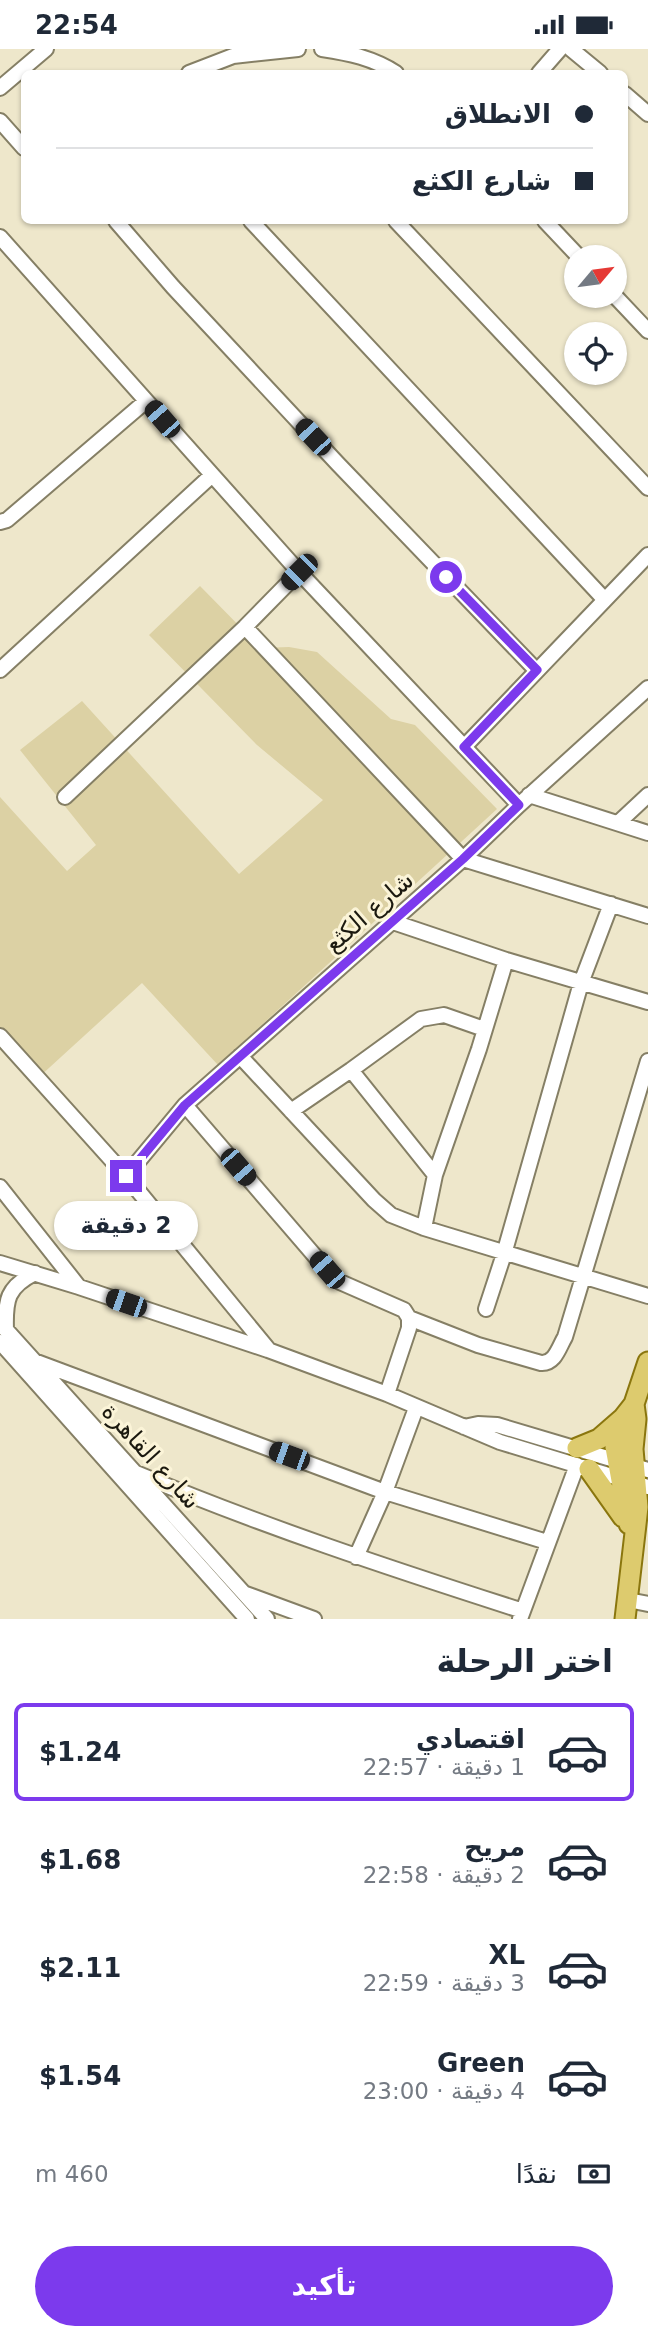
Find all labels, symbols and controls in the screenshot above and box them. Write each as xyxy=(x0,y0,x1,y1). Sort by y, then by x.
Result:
text: 22:54 xyxy=(35,10,118,40)
text: الانطلاق xyxy=(445,99,551,129)
text: شارع الكثع xyxy=(412,166,551,196)
north arrow xyxy=(564,245,626,308)
map controls xyxy=(564,245,627,385)
button: locate xyxy=(564,322,627,385)
car xyxy=(141,396,184,442)
car xyxy=(291,414,336,460)
car xyxy=(277,550,322,594)
route start xyxy=(430,561,462,593)
street label: شارع الكثع xyxy=(319,866,419,958)
car xyxy=(217,1144,260,1190)
route end xyxy=(110,1160,142,1192)
callout: 2 دقيقة xyxy=(54,1201,198,1249)
text: 2 دقيقة xyxy=(81,1212,171,1238)
car xyxy=(306,1247,349,1293)
car xyxy=(103,1286,150,1320)
street label: شارع القاهرة xyxy=(96,1397,206,1515)
car xyxy=(266,1439,313,1473)
text: اختر الرحلة xyxy=(436,1642,613,1680)
icon: car xyxy=(546,1721,609,1784)
text: اقتصادي xyxy=(416,1724,525,1754)
text: $1.24 xyxy=(39,1737,121,1767)
text: 1 دقيقة · 22:57 xyxy=(363,1754,525,1780)
icon: car xyxy=(546,1829,609,1892)
text: مريح xyxy=(464,1832,525,1862)
text: $1.68 xyxy=(39,1845,121,1875)
text: 2 دقيقة · 22:58 xyxy=(363,1862,525,1888)
icon: car xyxy=(546,1937,609,2000)
text: XL xyxy=(488,1940,525,1970)
text: $2.11 xyxy=(39,1953,121,1983)
text: 3 دقيقة · 22:59 xyxy=(363,1970,525,1996)
icon: car xyxy=(546,2045,609,2108)
text: Green xyxy=(437,2048,525,2078)
text: $1.54 xyxy=(39,2061,121,2091)
text: 4 دقيقة · 23:00 xyxy=(363,2078,525,2104)
icon: cash xyxy=(575,2155,613,2193)
text: نقدًا xyxy=(516,2159,557,2189)
text: 460 m xyxy=(35,2161,109,2187)
button: تأكيد xyxy=(35,2246,613,2326)

